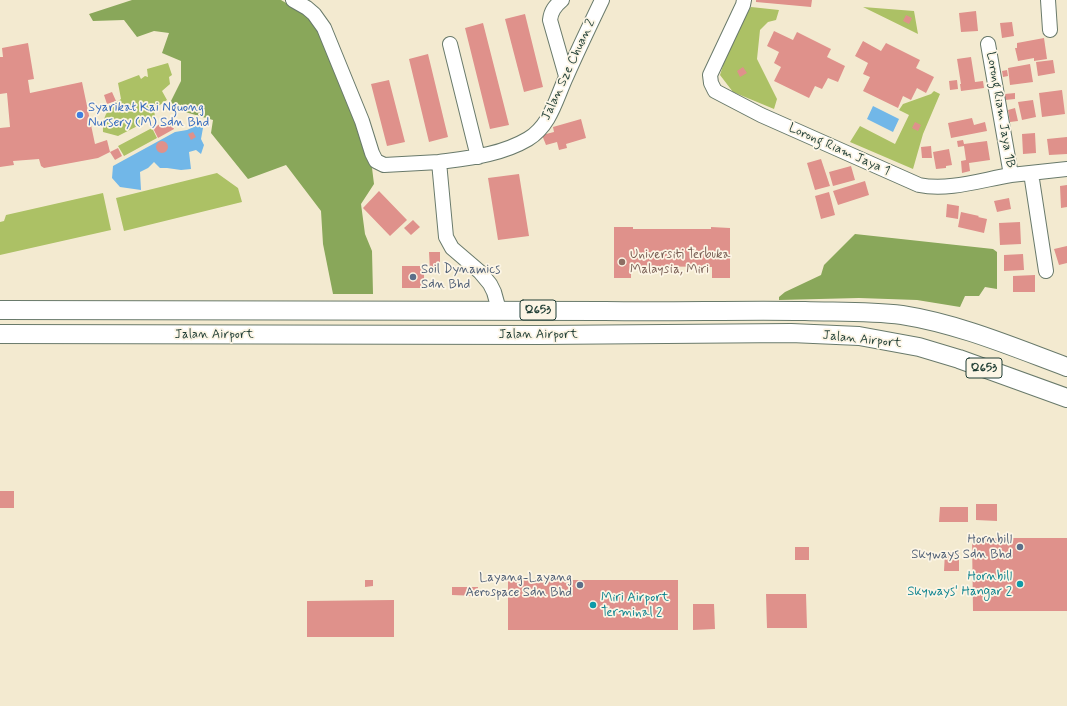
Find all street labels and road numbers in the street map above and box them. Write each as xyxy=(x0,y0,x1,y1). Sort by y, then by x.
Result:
street label: Jalan Sze Chuan 2 xyxy=(539,17,599,123)
street label: Lorong Riam Jaya 1B xyxy=(982,51,1018,169)
street label: Lorong Riam Jaya 1 xyxy=(786,121,892,179)
road number: Q653 xyxy=(520,300,556,320)
street label: Jalan Airport xyxy=(174,327,254,343)
street label: Jalan Airport xyxy=(498,327,578,343)
street label: Jalan Airport xyxy=(822,328,902,352)
road number: Q653 xyxy=(966,358,1002,378)

